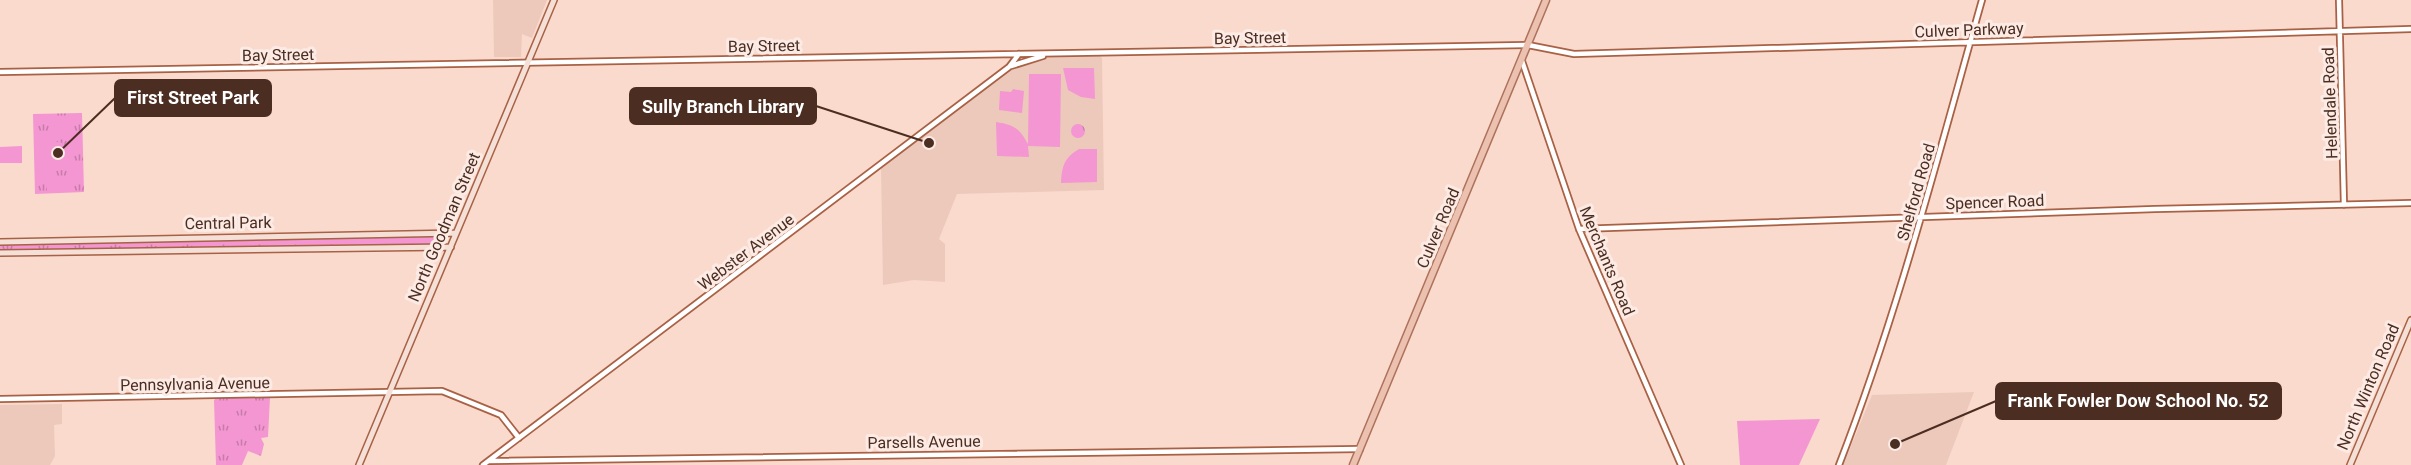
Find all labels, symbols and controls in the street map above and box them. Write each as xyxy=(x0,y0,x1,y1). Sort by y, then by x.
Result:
street label: Culver Parkway xyxy=(1914,19,2024,41)
street label: Bay Street xyxy=(1214,28,1286,48)
street label: Bay Street xyxy=(728,36,800,56)
street label: Bay Street xyxy=(242,45,314,65)
street label: Helendale Road xyxy=(2319,47,2341,159)
callout: First Street Park xyxy=(115,80,271,116)
text: First Street Park xyxy=(127,87,259,108)
callout: Sully Branch Library xyxy=(630,88,816,124)
text: Sully Branch Library xyxy=(642,96,805,117)
street label: Shelford Road xyxy=(1893,141,1939,243)
street label: North Goodman Street xyxy=(404,150,484,304)
street label: Culver Road xyxy=(1413,185,1463,271)
street label: Spencer Road xyxy=(1945,191,2045,213)
street label: Merchants Road xyxy=(1575,204,1639,318)
street label: Webster Avenue xyxy=(694,210,798,294)
street label: Central Park xyxy=(184,213,272,233)
street label: North Winton Road xyxy=(2333,321,2403,453)
street label: Pennsylvania Avenue xyxy=(120,373,270,395)
callout: Frank Fowler Dow School No. 52 xyxy=(1996,383,2281,419)
text: Frank Fowler Dow School No. 52 xyxy=(2007,390,2269,411)
street label: Parsells Avenue xyxy=(867,432,981,452)

